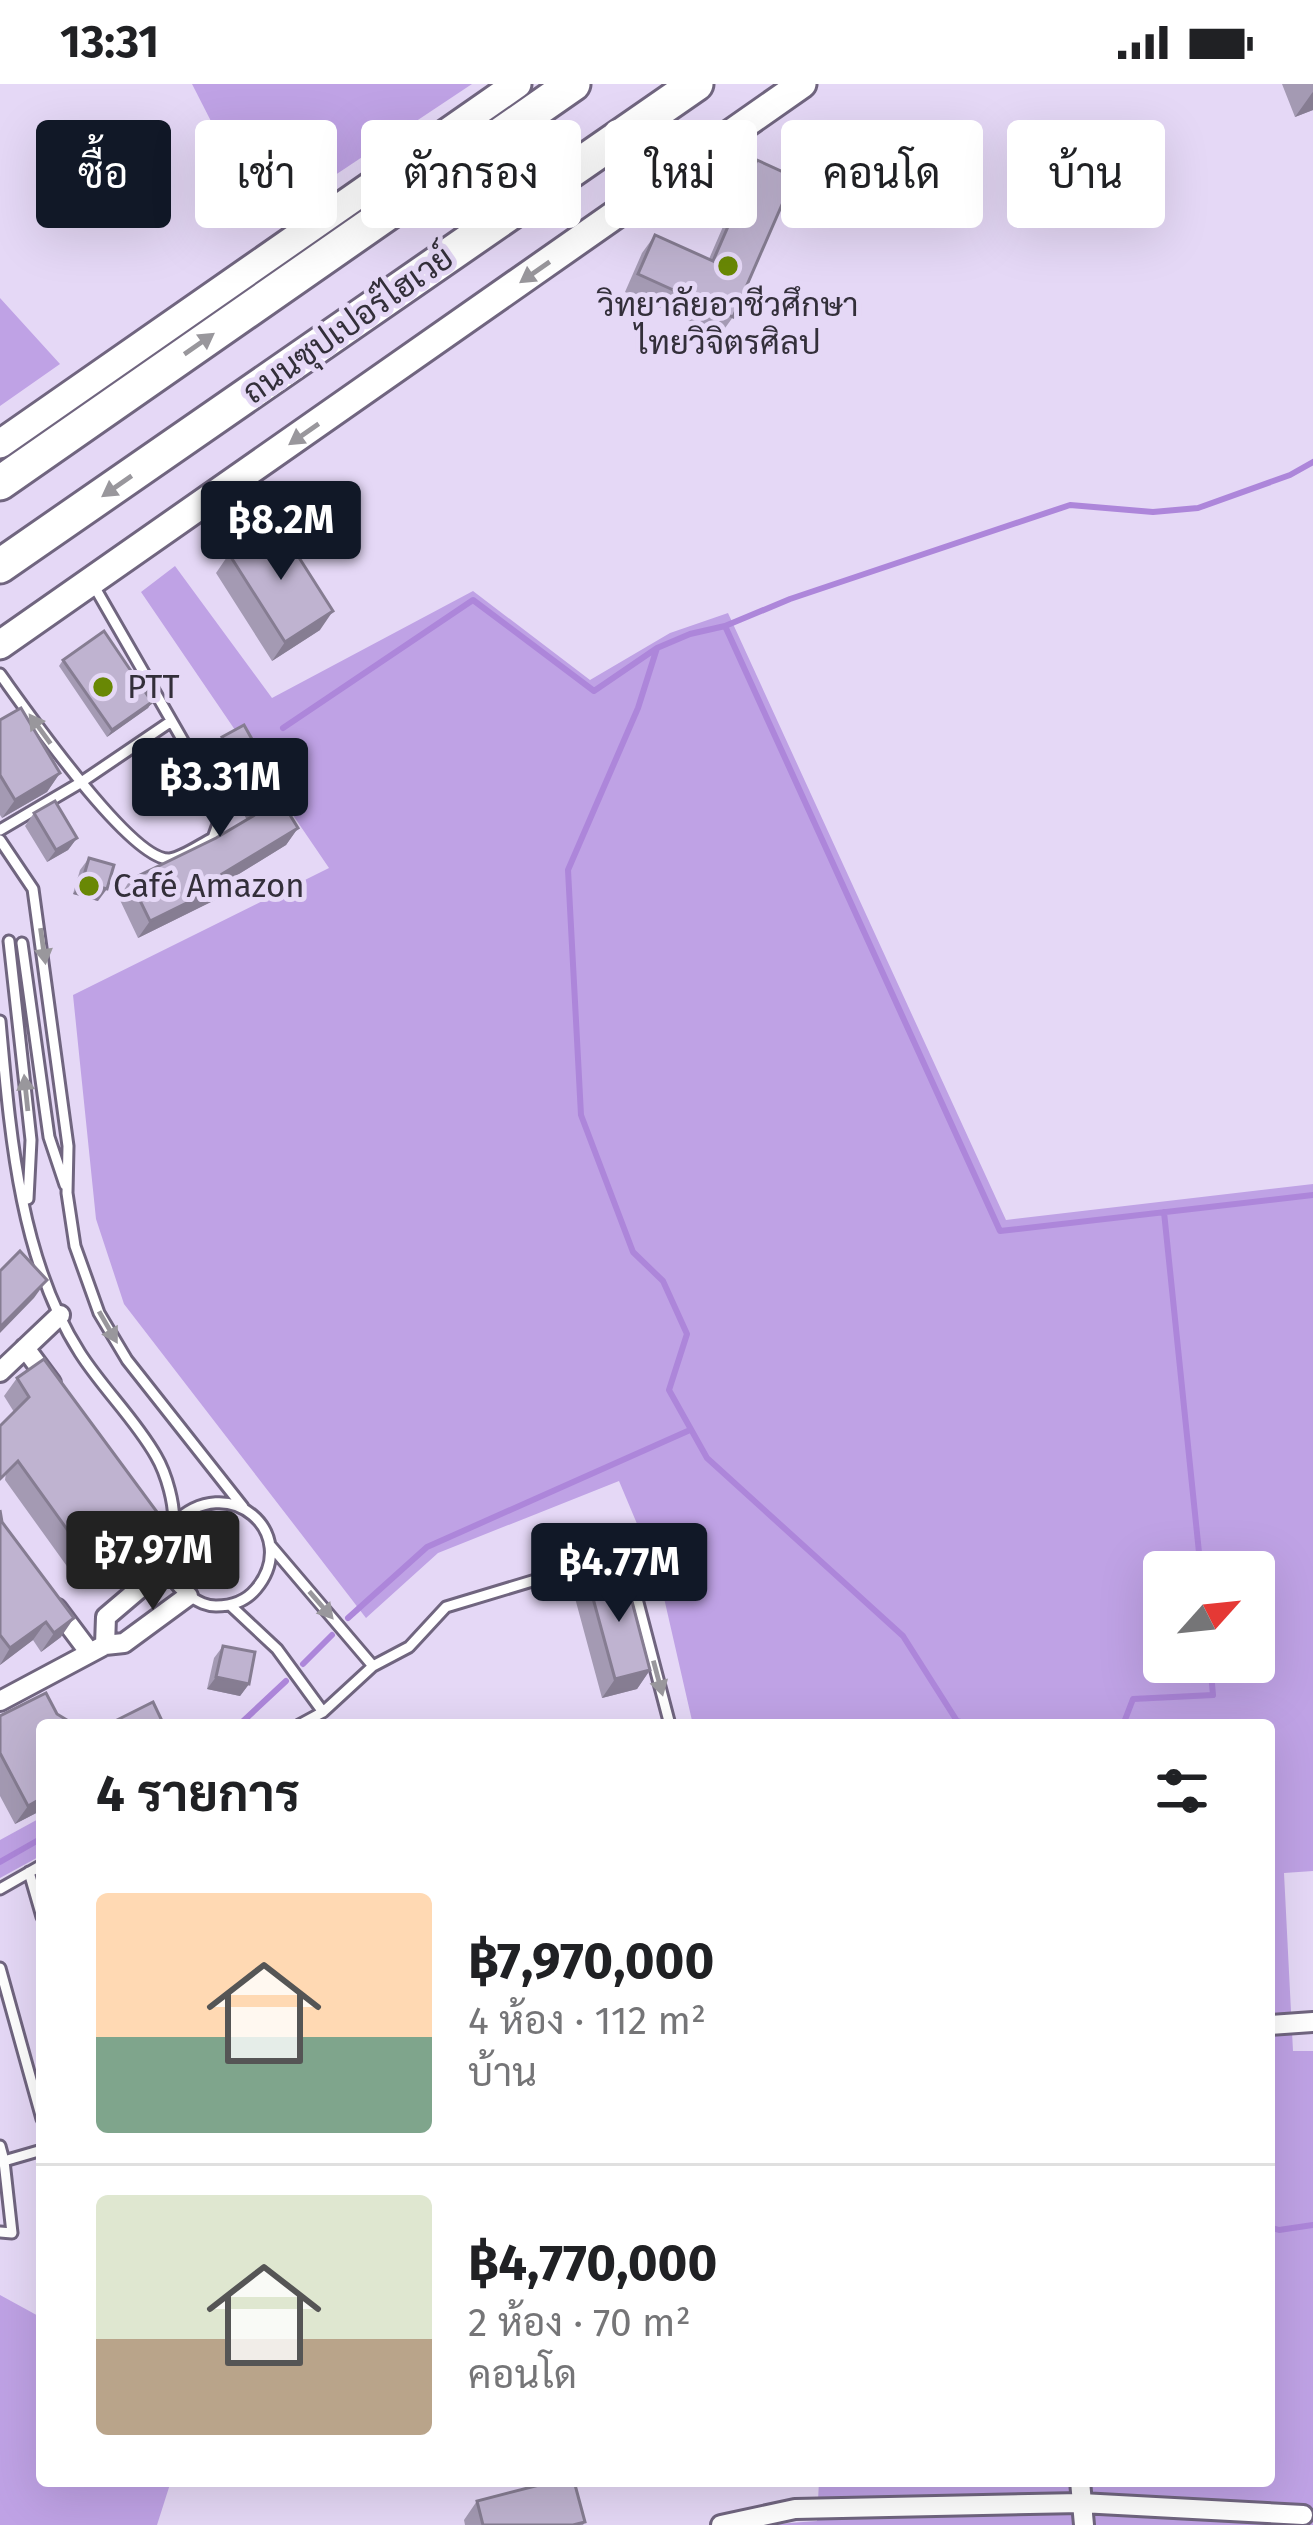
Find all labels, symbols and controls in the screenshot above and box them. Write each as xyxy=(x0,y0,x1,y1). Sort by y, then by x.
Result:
text: 13:31 xyxy=(60,15,159,69)
chip: ซื้อ xyxy=(36,120,171,228)
chip: เช่า xyxy=(195,120,337,228)
chip: ตัวกรอง xyxy=(361,120,581,228)
chip: ใหม่ xyxy=(605,120,757,228)
chip: คอนโด xyxy=(781,120,983,228)
chip: บ้าน xyxy=(1007,120,1165,228)
street label: ถนนซุปเปอร์ไฮเวย์ xyxy=(234,237,462,414)
marker: วิทยาลัยอาชีวศึกษา ไทยวิจิตรศิลป xyxy=(715,253,741,279)
one-way arrow xyxy=(519,260,551,283)
place label: วิทยาลัยอาชีวศึกษา ไทยวิจิตรศิลป xyxy=(596,285,858,363)
one-way arrow xyxy=(183,333,216,356)
one-way arrow xyxy=(288,422,320,445)
one-way arrow xyxy=(100,474,133,497)
pin: ฿8.2M xyxy=(197,481,365,583)
text: ฿8.2M xyxy=(228,497,334,543)
place label: PTT xyxy=(127,667,179,707)
marker: PTT xyxy=(90,674,116,700)
one-way arrow xyxy=(29,713,53,744)
pin: ฿3.31M xyxy=(122,738,318,840)
text: ฿3.31M xyxy=(159,754,281,800)
place label: Café Amazon xyxy=(113,866,305,906)
marker: Café Amazon xyxy=(76,873,102,899)
one-way arrow xyxy=(34,928,53,965)
one-way arrow xyxy=(16,1074,35,1112)
one-way arrow xyxy=(96,1310,117,1344)
pin: ฿7.97M xyxy=(55,1511,251,1613)
pin: ฿4.77M xyxy=(521,1523,717,1625)
text: ฿7.97M xyxy=(93,1527,213,1573)
text: ฿4.77M xyxy=(558,1539,680,1585)
north arrow xyxy=(1143,1551,1275,1683)
map controls xyxy=(1143,1551,1275,1683)
one-way arrow xyxy=(308,1590,334,1620)
one-way arrow xyxy=(649,1660,668,1697)
icon: filters xyxy=(1149,1758,1215,1824)
text: 4 รายการ xyxy=(96,1763,300,1825)
text: ฿7,970,000 xyxy=(468,1930,714,1992)
icon: home xyxy=(192,1941,336,2085)
text: 4 ห้อง · 112 m² xyxy=(468,1998,706,2044)
text: บ้าน xyxy=(468,2050,537,2096)
text: ฿4,770,000 xyxy=(468,2232,717,2294)
icon: home xyxy=(192,2243,336,2387)
text: 2 ห้อง · 70 m² xyxy=(468,2300,691,2346)
text: คอนโด xyxy=(468,2352,577,2398)

